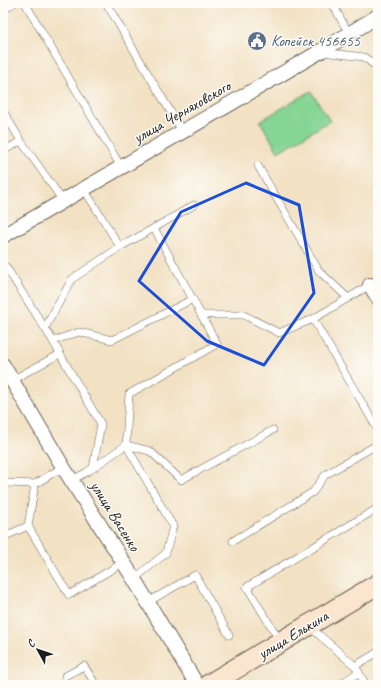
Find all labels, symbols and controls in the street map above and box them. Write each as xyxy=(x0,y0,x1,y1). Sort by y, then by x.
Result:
public building icon: Копейск 456655 xyxy=(246,30,268,52)
place label: Копейск 456655 xyxy=(271,31,361,51)
street label: улица Черняховского xyxy=(129,75,236,148)
street label: улица Васенко xyxy=(85,476,145,556)
street label: улица Елькина xyxy=(253,605,333,664)
north arrow xyxy=(18,630,58,670)
text: С xyxy=(23,636,38,650)

